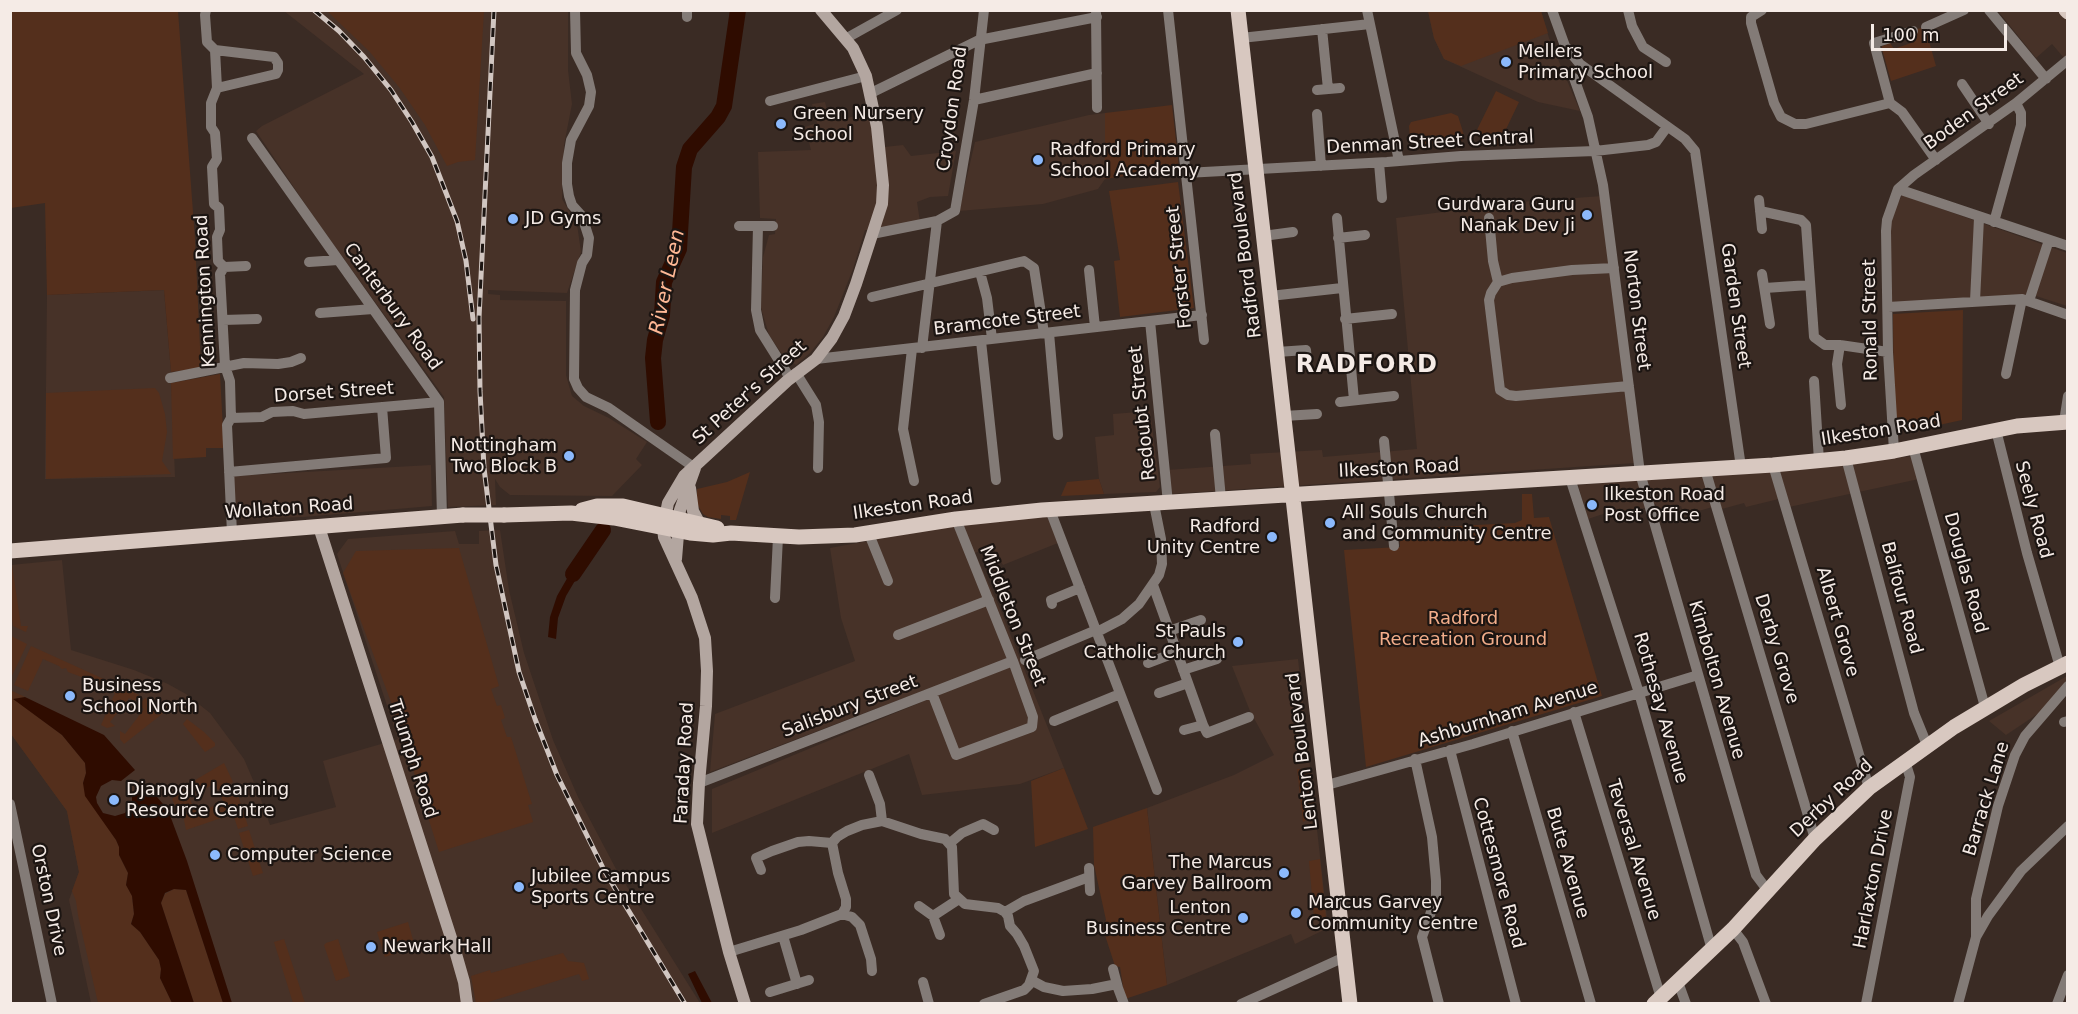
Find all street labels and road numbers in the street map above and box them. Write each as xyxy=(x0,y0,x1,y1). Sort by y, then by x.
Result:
street label: Croydon Road xyxy=(934,45,972,173)
street label: Boden Street xyxy=(1920,69,2028,155)
street label: Denman Street Central xyxy=(1326,127,1534,159)
street label: Radford Boulevard xyxy=(1225,171,1267,339)
street label: Forster Street xyxy=(1163,204,1197,330)
street label: Kennington Road xyxy=(191,214,221,368)
street label: Canterbury Road xyxy=(338,239,446,375)
street label: Garden Street xyxy=(1716,242,1754,370)
street label: Norton Street xyxy=(1618,248,1654,372)
street label: Ronald Street xyxy=(1859,259,1883,381)
street label: Bramcote Street xyxy=(932,301,1082,341)
street label: St Peter's Street xyxy=(689,336,811,450)
street label: Redoubt Street xyxy=(1125,344,1161,482)
street label: Dorset Street xyxy=(273,378,395,408)
street label: Ilkeston Road xyxy=(1820,411,1942,451)
street label: Ilkeston Road xyxy=(1338,455,1460,483)
street label: Seely Road xyxy=(2010,459,2056,561)
street label: Ilkeston Road xyxy=(852,487,974,525)
street label: Wollaton Road xyxy=(224,494,354,524)
street label: Douglas Road xyxy=(1939,510,1991,636)
street label: Balfour Road xyxy=(1876,539,1926,657)
street label: Middleton Street xyxy=(974,543,1050,689)
street label: Albert Grove xyxy=(1811,564,1863,680)
street label: Derby Grove xyxy=(1749,591,1803,707)
street label: Kimbolton Avenue xyxy=(1683,598,1749,762)
street label: Rothesay Avenue xyxy=(1628,630,1692,786)
street label: Salisbury Street xyxy=(779,671,921,743)
street label: Lenton Boulevard xyxy=(1283,671,1323,831)
street label: Ashburnham Avenue xyxy=(1415,677,1601,753)
street label: Triumph Road xyxy=(383,697,441,821)
street label: Faraday Road xyxy=(671,701,699,825)
street label: Barrack Lane xyxy=(1959,739,2015,859)
street label: Derby Road xyxy=(1786,755,1878,843)
street label: Teversal Avenue xyxy=(1601,777,1665,923)
street label: Cottesmore Road xyxy=(1467,795,1529,951)
street label: Bute Avenue xyxy=(1541,805,1593,921)
street label: Harlaxton Drive xyxy=(1850,807,1898,951)
street label: Orston Drive xyxy=(26,842,70,958)

